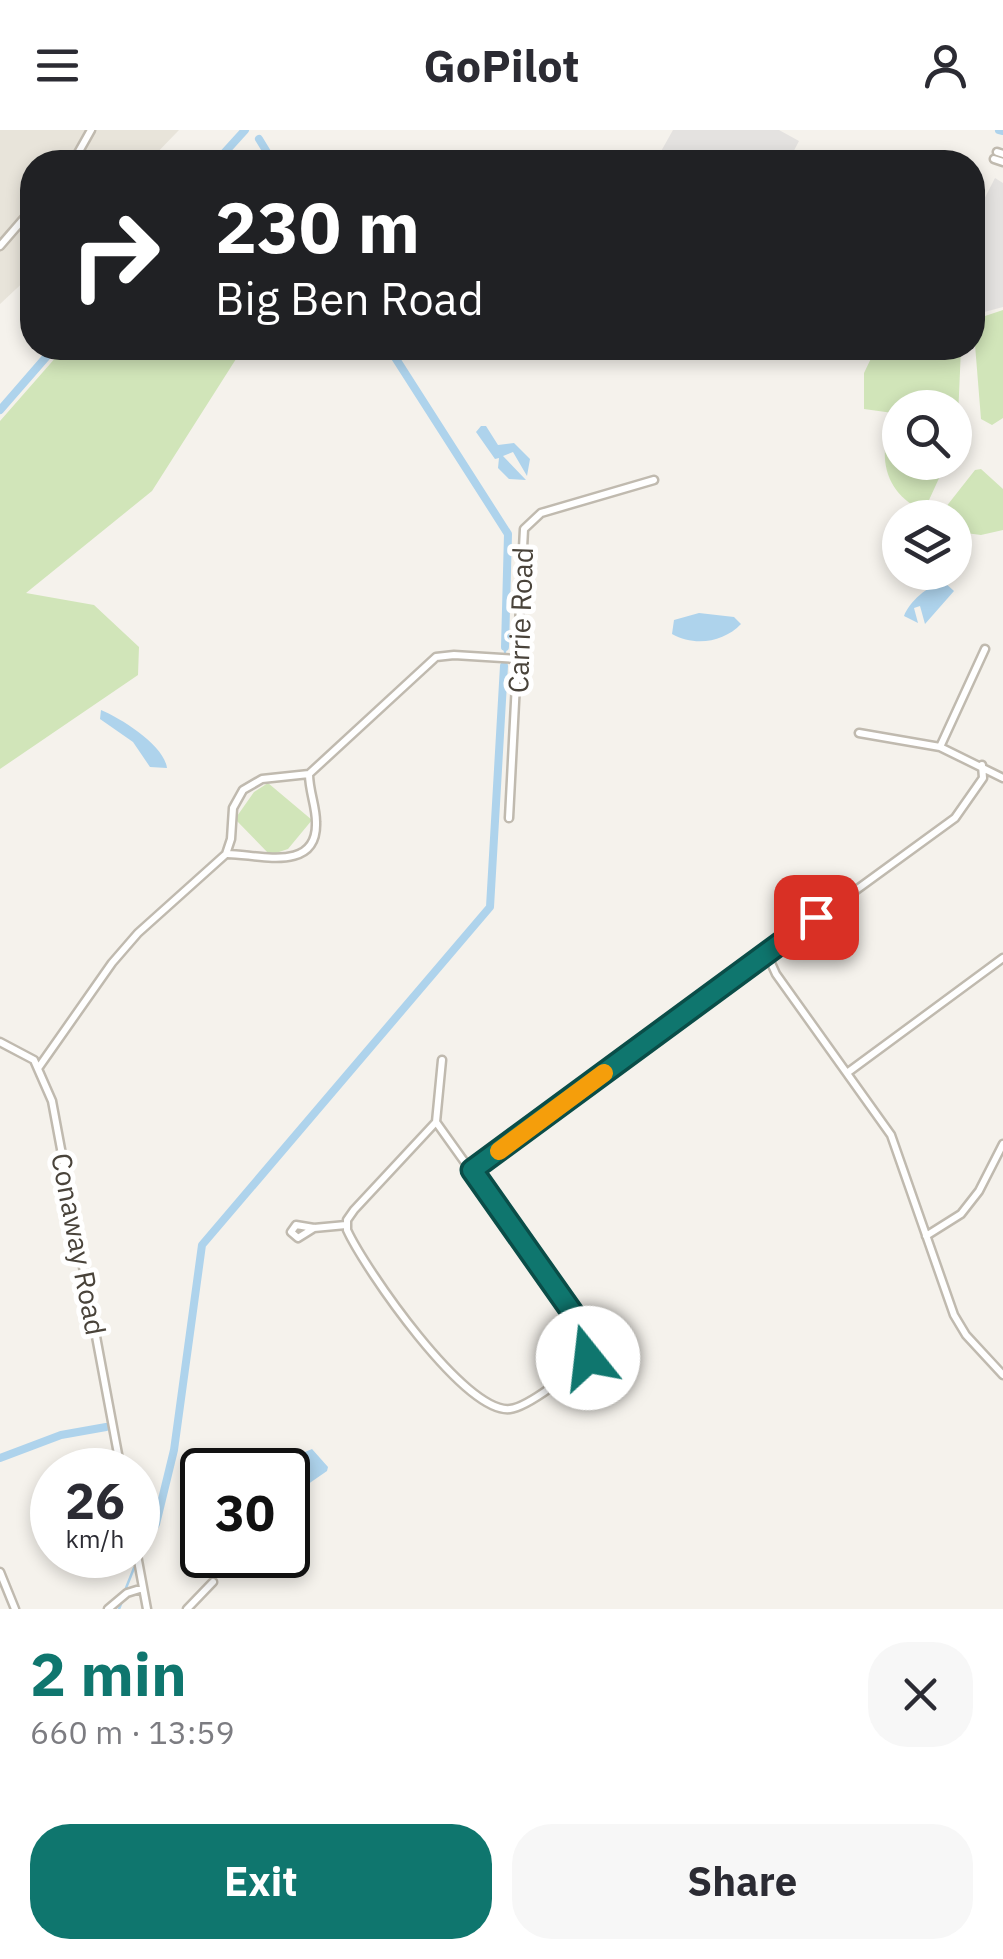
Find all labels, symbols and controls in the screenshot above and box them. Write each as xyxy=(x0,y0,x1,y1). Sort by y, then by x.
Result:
text: GoPilot xyxy=(423,36,580,94)
icon: menu xyxy=(30,38,85,93)
icon: person xyxy=(918,38,973,93)
text: 230 m xyxy=(215,181,420,272)
icon: right xyxy=(50,190,180,320)
text: Big Ben Road xyxy=(215,269,484,327)
map controls xyxy=(882,390,972,590)
button: search xyxy=(882,390,972,480)
button: layers xyxy=(882,500,972,590)
street label: Carrie Road xyxy=(499,546,541,694)
pin xyxy=(774,875,859,960)
icon: arrive xyxy=(789,890,844,945)
street label: Conaway Road xyxy=(43,1150,115,1338)
position arrow xyxy=(536,1306,640,1410)
speed limit sign: 30 xyxy=(180,1448,310,1578)
text: 26 xyxy=(65,1468,125,1533)
text: km/h xyxy=(66,1522,124,1555)
text: 2 min xyxy=(30,1634,187,1713)
button: close xyxy=(868,1642,973,1747)
text: 660 m · 13:59 xyxy=(30,1711,235,1753)
button: Exit xyxy=(30,1824,492,1939)
button: Share xyxy=(512,1824,973,1939)

